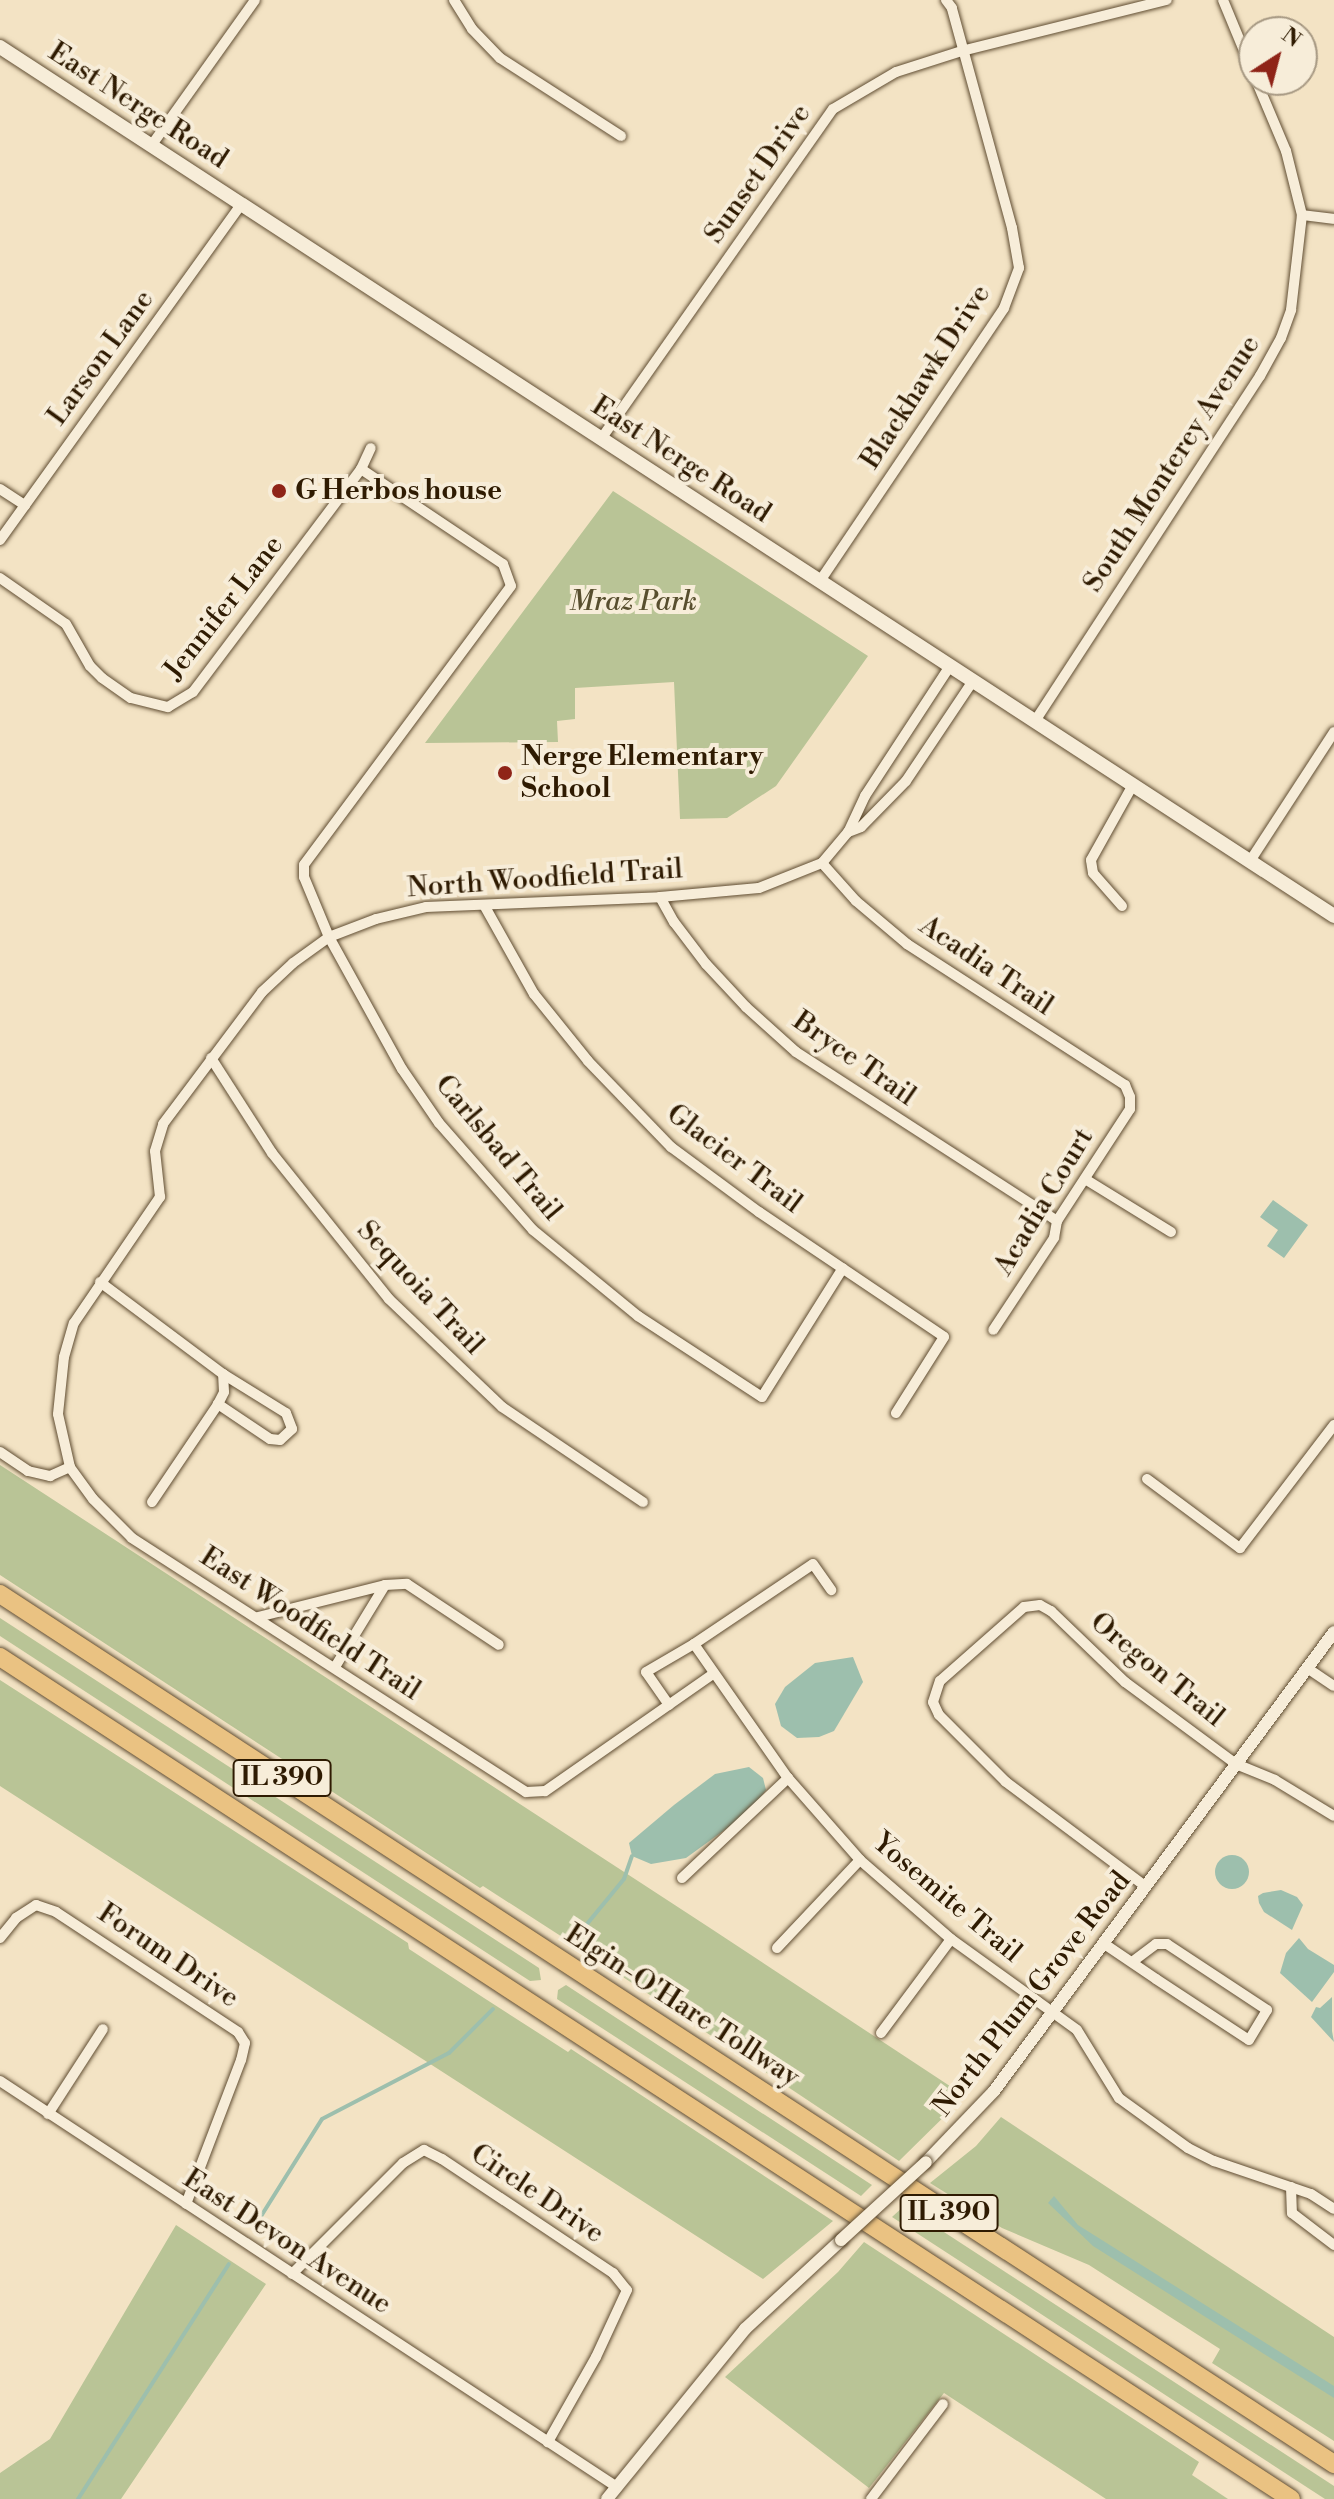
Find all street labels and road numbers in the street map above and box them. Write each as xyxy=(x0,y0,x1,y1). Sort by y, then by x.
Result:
street label: East Nerge Road xyxy=(42,35,234,177)
street label: Sunset Drive xyxy=(698,98,818,250)
street label: Blackhawk Drive xyxy=(854,279,998,475)
street label: Larson Lane xyxy=(41,284,161,432)
street label: South Monterey Avenue xyxy=(1076,329,1268,599)
street label: East Nerge Road xyxy=(585,389,777,531)
street label: Jennifer Lane xyxy=(157,529,291,687)
street label: North Woodfield Trail xyxy=(406,853,684,905)
street label: Acadia Trail xyxy=(913,909,1059,1023)
street label: Bryce Trail xyxy=(786,1005,922,1113)
street label: Carlsbad Trail xyxy=(427,1068,569,1228)
street label: Glacier Trail xyxy=(660,1097,808,1221)
street label: Acadia Court xyxy=(987,1122,1101,1282)
street label: Sequoia Trail xyxy=(350,1214,490,1362)
street label: East Woodfield Trail xyxy=(193,1540,427,1708)
street label: Oregon Trail xyxy=(1083,1606,1231,1734)
road number: IL 390 xyxy=(232,1756,332,1800)
street label: Yosemite Trail xyxy=(866,1826,1028,1970)
street label: North Plum Grove Road xyxy=(926,1865,1138,2123)
street label: Forum Drive xyxy=(91,1897,245,2015)
street label: Elgin-O'Hare Tollway xyxy=(558,1918,806,2094)
street label: Circle Drive xyxy=(464,2137,610,2251)
street label: East Devon Avenue xyxy=(177,2162,397,2322)
road number: IL 390 xyxy=(899,2191,999,2235)

